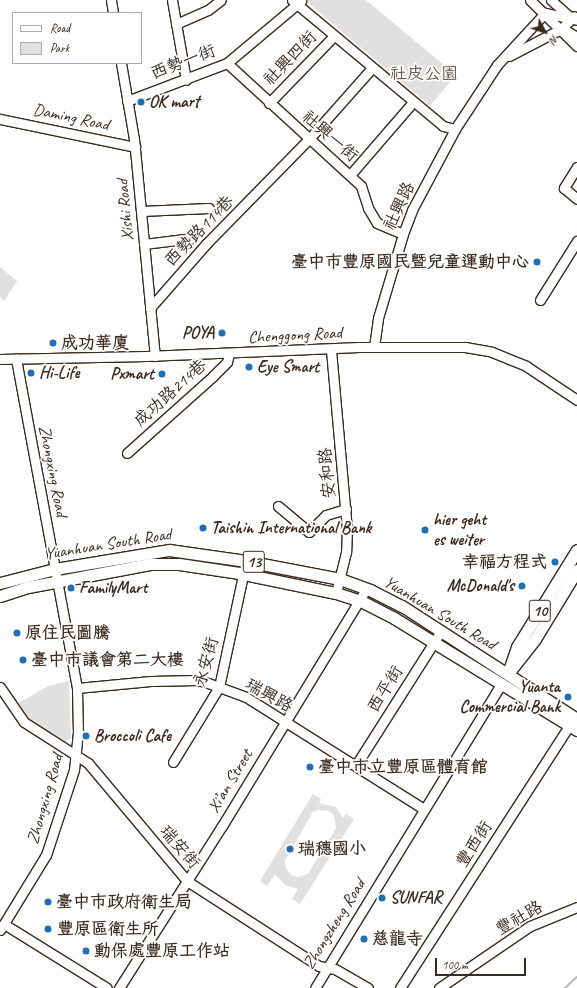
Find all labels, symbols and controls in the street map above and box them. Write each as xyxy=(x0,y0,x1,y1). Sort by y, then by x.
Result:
legend xyxy=(12,12,142,64)
north arrow xyxy=(525,12,565,52)
text: Road xyxy=(50,20,70,36)
street label: 社興四街 xyxy=(259,26,321,90)
text: N xyxy=(547,33,562,47)
text: Park xyxy=(50,40,69,56)
street label: 西勢一街 xyxy=(148,40,218,84)
park label: 社皮公園 xyxy=(390,64,458,84)
place label: OK mart xyxy=(149,92,199,112)
marker: OK mart xyxy=(136,97,146,107)
street label: Daming Road xyxy=(32,99,110,135)
street label: 社興一街 xyxy=(298,106,362,166)
street label: Xishi Road xyxy=(112,178,138,242)
street label: 社興路 xyxy=(379,179,419,233)
street label: 西勢路114巷 xyxy=(160,191,238,271)
place label: 臺中市豐原國民暨兒童運動中心 xyxy=(291,252,529,272)
marker: 臺中市豐原國民暨兒童運動中心 xyxy=(532,257,542,267)
street label: Chenggong Road xyxy=(248,322,342,348)
place label: POYA xyxy=(182,323,214,343)
marker: POYA xyxy=(217,328,227,338)
place label: 成功華廈 xyxy=(61,333,129,353)
marker: 成功華廈 xyxy=(48,338,58,348)
street label: 成功路214巷 xyxy=(129,355,211,431)
place label: Eye Smart xyxy=(257,357,319,377)
marker: Eye Smart xyxy=(244,362,254,372)
place label: Hi-Life xyxy=(39,363,79,383)
place label: Pxmart xyxy=(110,364,154,384)
marker: Hi-Life xyxy=(26,368,36,378)
marker: Pxmart xyxy=(157,369,167,379)
street label: Zhongxing Road xyxy=(34,424,72,518)
street label: 安和路 xyxy=(315,447,339,499)
place label: hier geht es weiter xyxy=(433,510,486,550)
place label: Taishin International Bank xyxy=(211,518,372,538)
marker: Taishin International Bank xyxy=(198,523,208,533)
street label: Yuanhuan South Road xyxy=(43,524,173,564)
marker: hier geht es weiter xyxy=(420,525,430,535)
road number: 13 xyxy=(242,548,266,576)
place label: 幸福方程式 xyxy=(462,552,547,572)
marker: 幸福方程式 xyxy=(550,557,560,567)
street label: Yuanhuan South Road xyxy=(380,571,500,655)
place label: McDonald's xyxy=(447,576,514,596)
place label: FamilyMart xyxy=(79,578,147,598)
marker: McDonald's xyxy=(517,581,527,591)
marker: FamilyMart xyxy=(66,583,76,593)
road number: 10 xyxy=(528,597,552,625)
place label: 原住民圖騰 xyxy=(25,623,110,643)
marker: 原住民圖騰 xyxy=(12,628,22,638)
street label: 永安街 xyxy=(189,635,223,689)
place label: 臺中市議會第二大樓 xyxy=(31,650,184,670)
marker: 臺中市議會第二大樓 xyxy=(18,655,28,665)
street label: 西平街 xyxy=(363,662,407,716)
street label: 瑞興路 xyxy=(242,674,296,716)
place label: Yuanta Commercial Bank xyxy=(459,677,560,717)
marker: Yuanta Commercial Bank xyxy=(563,692,573,702)
place label: Broccoli Cafe xyxy=(94,726,171,746)
marker: Broccoli Cafe xyxy=(81,731,91,741)
street label: Xi’an Street xyxy=(203,746,257,816)
street label: Zhongxing Road xyxy=(23,752,67,846)
place label: 臺中市立豐原區體育館 xyxy=(318,757,488,777)
marker: 臺中市立豐原區體育館 xyxy=(305,762,315,772)
street label: 豐西街 xyxy=(452,817,496,871)
street label: 瑞安街 xyxy=(156,821,204,873)
place label: 瑞穗國小 xyxy=(298,839,366,859)
marker: 瑞穗國小 xyxy=(285,844,295,854)
street label: Zhongzheng Road xyxy=(299,876,369,972)
place label: SUNFAR xyxy=(390,888,442,908)
place label: 臺中市政府衛生局 xyxy=(56,892,192,912)
marker: SUNFAR xyxy=(377,893,387,903)
street label: 豐社路 xyxy=(492,896,546,940)
marker: 臺中市政府衛生局 xyxy=(43,897,53,907)
place label: 豐原區衛生所 xyxy=(57,919,159,939)
marker: 豐原區衛生所 xyxy=(42,923,54,935)
place label: 慈龍寺 xyxy=(372,929,423,949)
marker: 慈龍寺 xyxy=(359,934,369,944)
place label: 動保處豐原工作站 xyxy=(94,941,230,961)
marker: 動保處豐原工作站 xyxy=(81,946,91,956)
scale bar xyxy=(437,950,528,976)
text: 100 m xyxy=(442,957,468,973)

